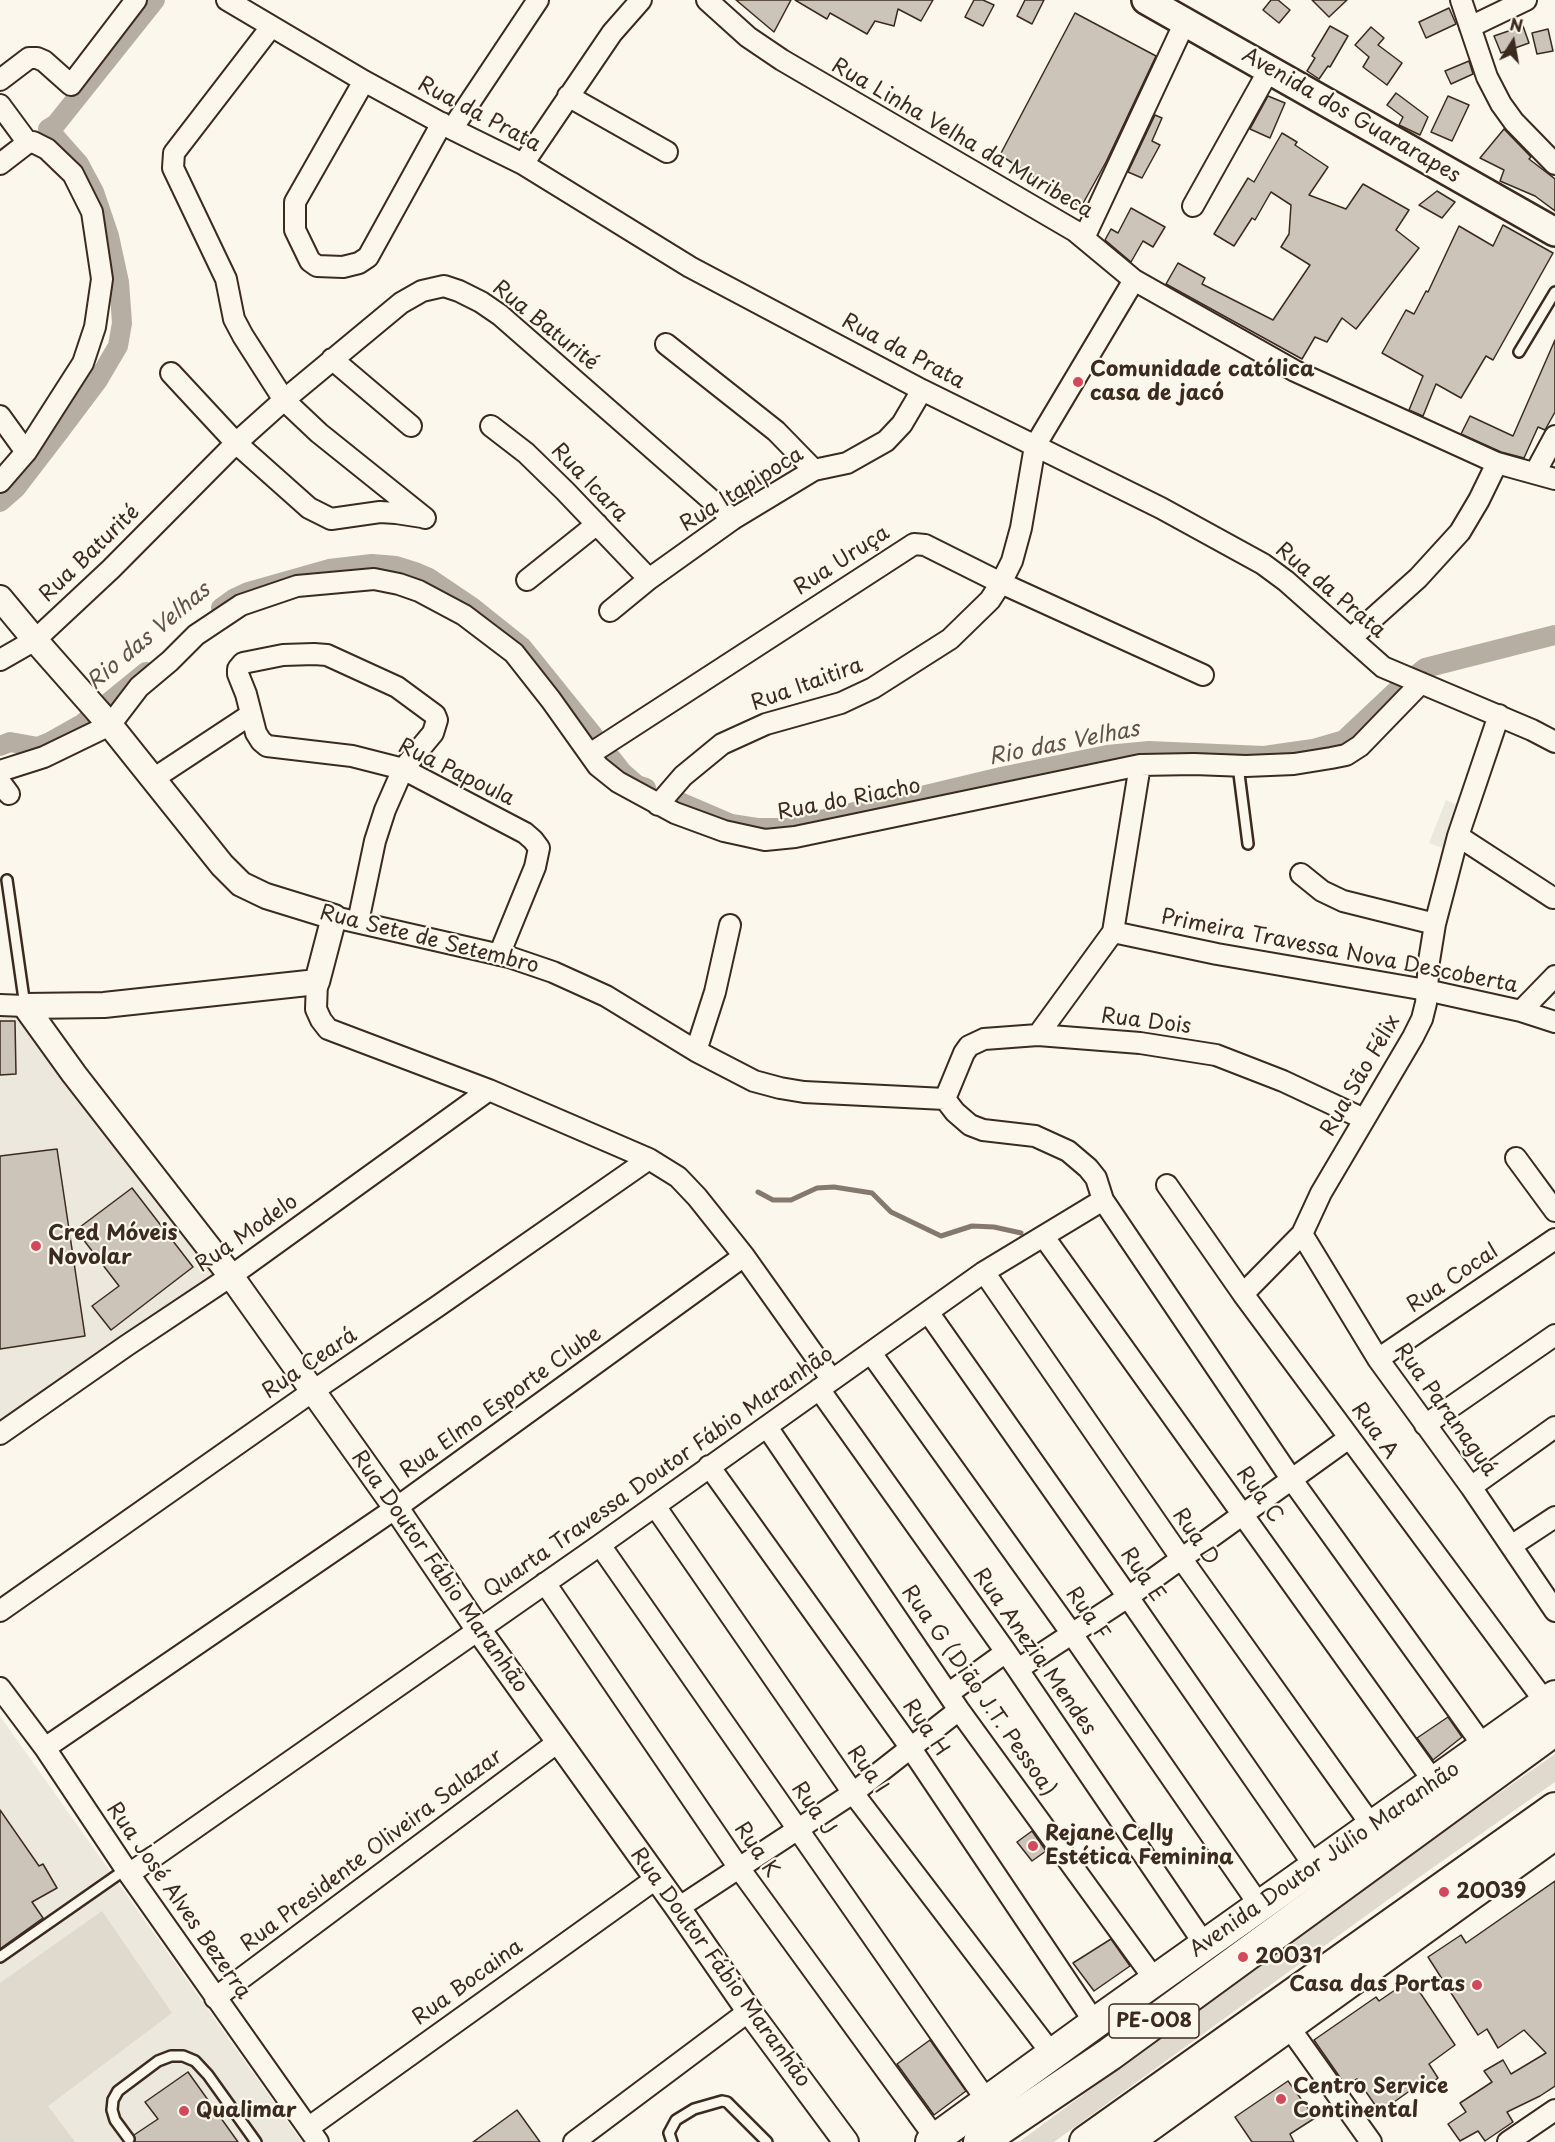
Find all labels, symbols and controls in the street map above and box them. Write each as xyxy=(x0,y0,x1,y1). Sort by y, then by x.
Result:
text: N xyxy=(1508,11,1525,37)
north arrow xyxy=(1483,12,1543,72)
street label: Avenida dos Guararapes xyxy=(1237,43,1465,189)
street label: Rua Linha Velha da Muribeca xyxy=(827,54,1097,224)
street label: Rua da Prata xyxy=(413,72,545,158)
street label: Rua Baturité xyxy=(487,276,603,376)
street label: Rua da Prata xyxy=(837,309,969,395)
place label: Comunidade católica casa de jacó xyxy=(1090,357,1315,407)
marker: Comunidade católica casa de jacó xyxy=(1071,375,1085,389)
street label: Rua Icara xyxy=(545,438,633,528)
street label: Rua Itapipoca xyxy=(676,442,808,538)
street label: Rua Baturité xyxy=(35,500,145,608)
street label: Rua Uruça xyxy=(790,521,894,601)
street label: Rua da Prata xyxy=(1270,538,1390,644)
water label: Rio das Velhas xyxy=(82,578,216,696)
street label: Rua Itaitira xyxy=(748,653,866,717)
water label: Rio das Velhas xyxy=(987,716,1141,772)
street label: Rua Papoula xyxy=(394,734,518,812)
street label: Rua do Riacho xyxy=(775,774,923,826)
street label: Rua Sete de Setembro xyxy=(317,901,541,979)
street label: Primeira Travessa Nova Descoberta xyxy=(1158,905,1520,999)
street label: Rua Dois xyxy=(1099,1004,1193,1040)
street label: Rua São Félix xyxy=(1316,1011,1406,1141)
street label: Rua Modelo xyxy=(191,1190,303,1278)
place label: Cred Móveis Novolar xyxy=(48,1221,177,1271)
marker: Cred Móveis Novolar xyxy=(29,1239,43,1253)
street label: Rua Cocal xyxy=(1403,1239,1503,1319)
street label: Rua Elmo Esporte Clube xyxy=(396,1322,606,1484)
street label: Rua Ceará xyxy=(258,1323,362,1405)
street label: Rua Paranaguá xyxy=(1388,1339,1502,1481)
street label: Quarta Travessa Doutor Fábio Maranhão xyxy=(479,1342,839,1604)
street label: Rua A xyxy=(1345,1398,1403,1464)
street label: Rua Doutor Fábio Maranhão xyxy=(345,1446,533,1698)
street label: Rua C xyxy=(1230,1462,1288,1528)
street label: Rua D xyxy=(1166,1504,1224,1570)
street label: Rua E xyxy=(1114,1543,1170,1607)
street label: Rua Anezia Mendes xyxy=(967,1564,1101,1740)
street label: Rua G (Dião J.T. Pessoa) xyxy=(895,1581,1061,1801)
street label: Rua F xyxy=(1060,1582,1114,1646)
street label: Rua H xyxy=(896,1695,954,1761)
street label: Rua I xyxy=(841,1741,893,1799)
street label: Rua Presidente Oliveira Salazar xyxy=(236,1744,508,1958)
street label: Avenida Doutor Júlio Maranhão xyxy=(1185,1757,1465,1963)
street label: Rua J xyxy=(786,1777,840,1841)
street label: Rua José Alves Bezerra xyxy=(100,1798,256,2004)
street label: Rua K xyxy=(728,1818,784,1882)
place label: Rejane Celly Estética Feminina xyxy=(1045,1821,1234,1871)
marker: Rejane Celly Estética Feminina xyxy=(1026,1839,1040,1853)
street label: Rua Doutor Fábio Maranhão xyxy=(625,1843,815,2093)
place label: 20039 xyxy=(1456,1879,1526,1905)
marker: 20039 xyxy=(1437,1885,1451,1899)
street label: Rua Bocaina xyxy=(408,1935,528,2031)
place label: 20031 xyxy=(1255,1944,1322,1970)
marker: 20031 xyxy=(1236,1950,1250,1964)
place label: Casa das Portas xyxy=(1289,1972,1465,1998)
marker: Casa das Portas xyxy=(1470,1978,1484,1992)
road number: PE-008 xyxy=(1109,2004,1199,2038)
place label: Centro Service Continental xyxy=(1293,2074,1448,2124)
marker: Centro Service Continental xyxy=(1274,2092,1288,2106)
place label: Qualimar xyxy=(196,2098,297,2124)
marker: Qualimar xyxy=(177,2104,191,2118)

